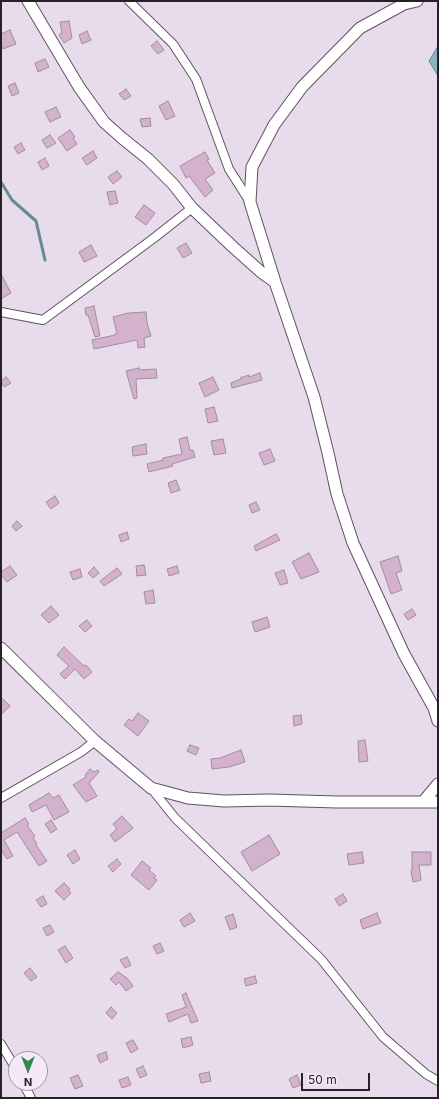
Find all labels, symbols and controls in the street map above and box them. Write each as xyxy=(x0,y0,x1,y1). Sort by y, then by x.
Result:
north arrow xyxy=(8,1051,48,1091)
scale bar xyxy=(303,1065,372,1091)
text: 50 m xyxy=(308,1072,337,1087)
text: N xyxy=(24,1075,32,1089)

